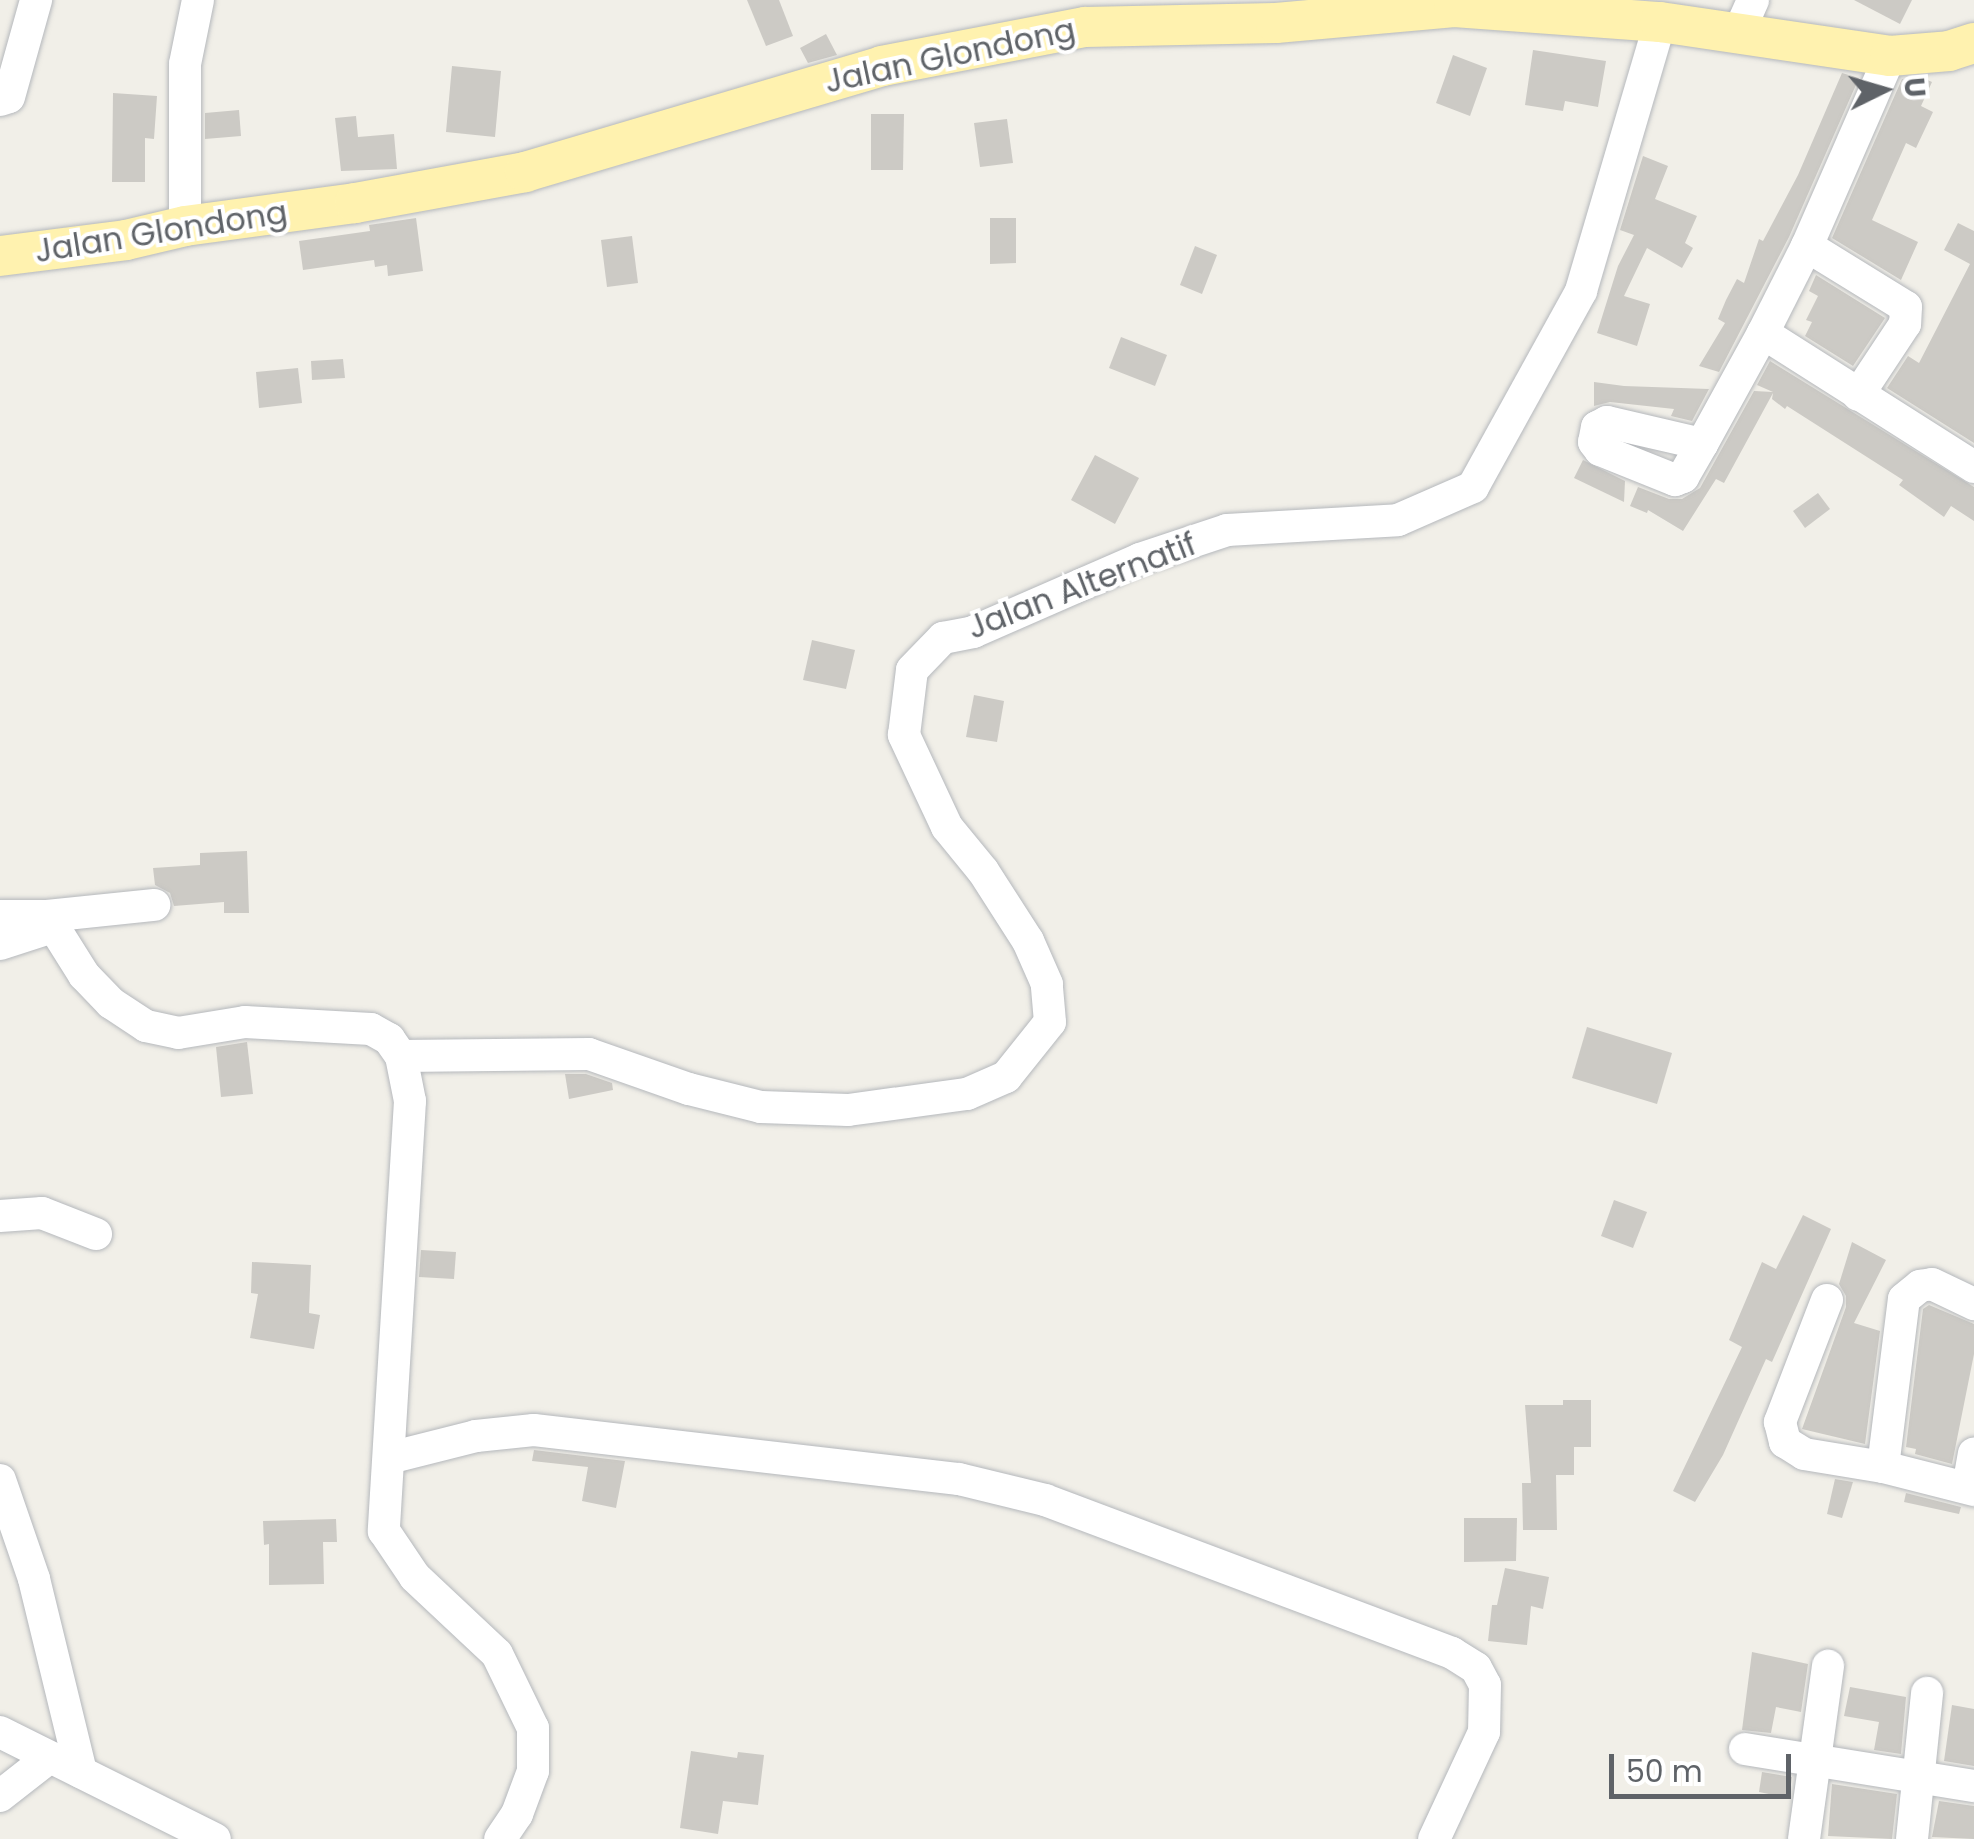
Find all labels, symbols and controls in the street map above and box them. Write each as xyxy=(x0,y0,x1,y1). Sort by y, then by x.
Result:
street label: Jalan Glondong xyxy=(821,11,1079,101)
north arrow xyxy=(1834,40,1934,140)
text: U xyxy=(1894,76,1935,99)
street label: Jalan Glondong xyxy=(32,193,290,271)
street label: Jalan Alternatif xyxy=(962,525,1202,647)
scale bar xyxy=(1614,1734,1796,1796)
text: 50 m xyxy=(1626,1750,1703,1793)

